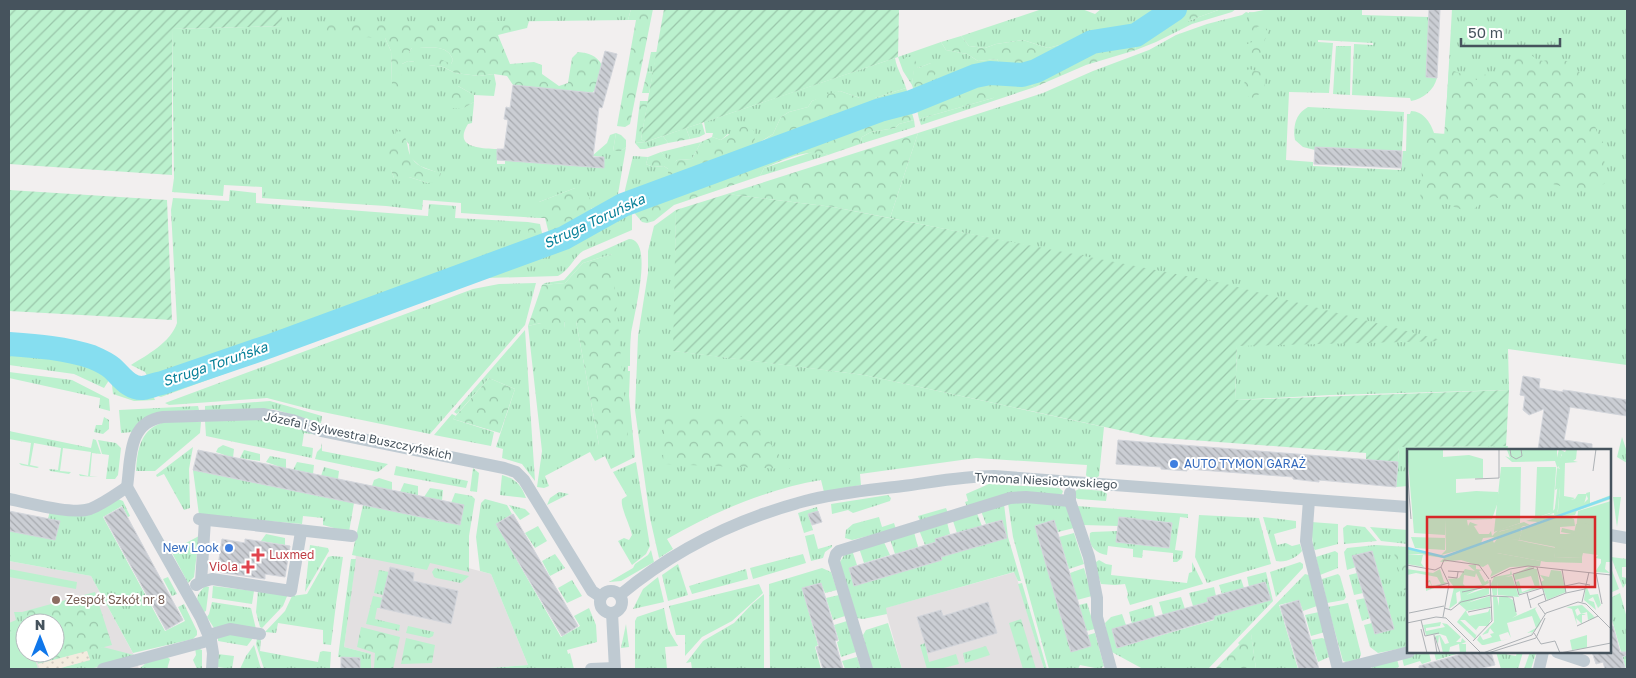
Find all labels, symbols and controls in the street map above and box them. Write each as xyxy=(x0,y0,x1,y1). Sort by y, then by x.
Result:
scale bar xyxy=(1461,15,1560,47)
text: 50 m xyxy=(1468,23,1503,41)
water label: Struga Toruńska xyxy=(540,189,648,251)
water label: Struga Toruńska xyxy=(160,337,270,389)
street label: Józefa i Sylwestra Buszczyńskich xyxy=(263,408,454,463)
inset map xyxy=(1407,449,1611,653)
place label: AUTO TYMON GARAŻ xyxy=(1184,456,1306,471)
marker: AUTO TYMON GARAŻ xyxy=(1168,458,1180,470)
street label: Tymona Niesiołowskiego xyxy=(974,469,1118,492)
place label: New Look xyxy=(162,540,219,555)
marker: New Look xyxy=(223,542,235,554)
place label: Luxmed xyxy=(269,547,314,562)
marker: Luxmed xyxy=(251,548,265,562)
place label: Viola xyxy=(209,559,238,574)
marker: Viola xyxy=(242,561,254,573)
place label: Zespół Szkół nr 8 xyxy=(66,592,165,607)
marker: Zespół Szkół nr 8 xyxy=(50,594,62,606)
north arrow xyxy=(15,613,65,663)
text: N xyxy=(35,616,45,633)

